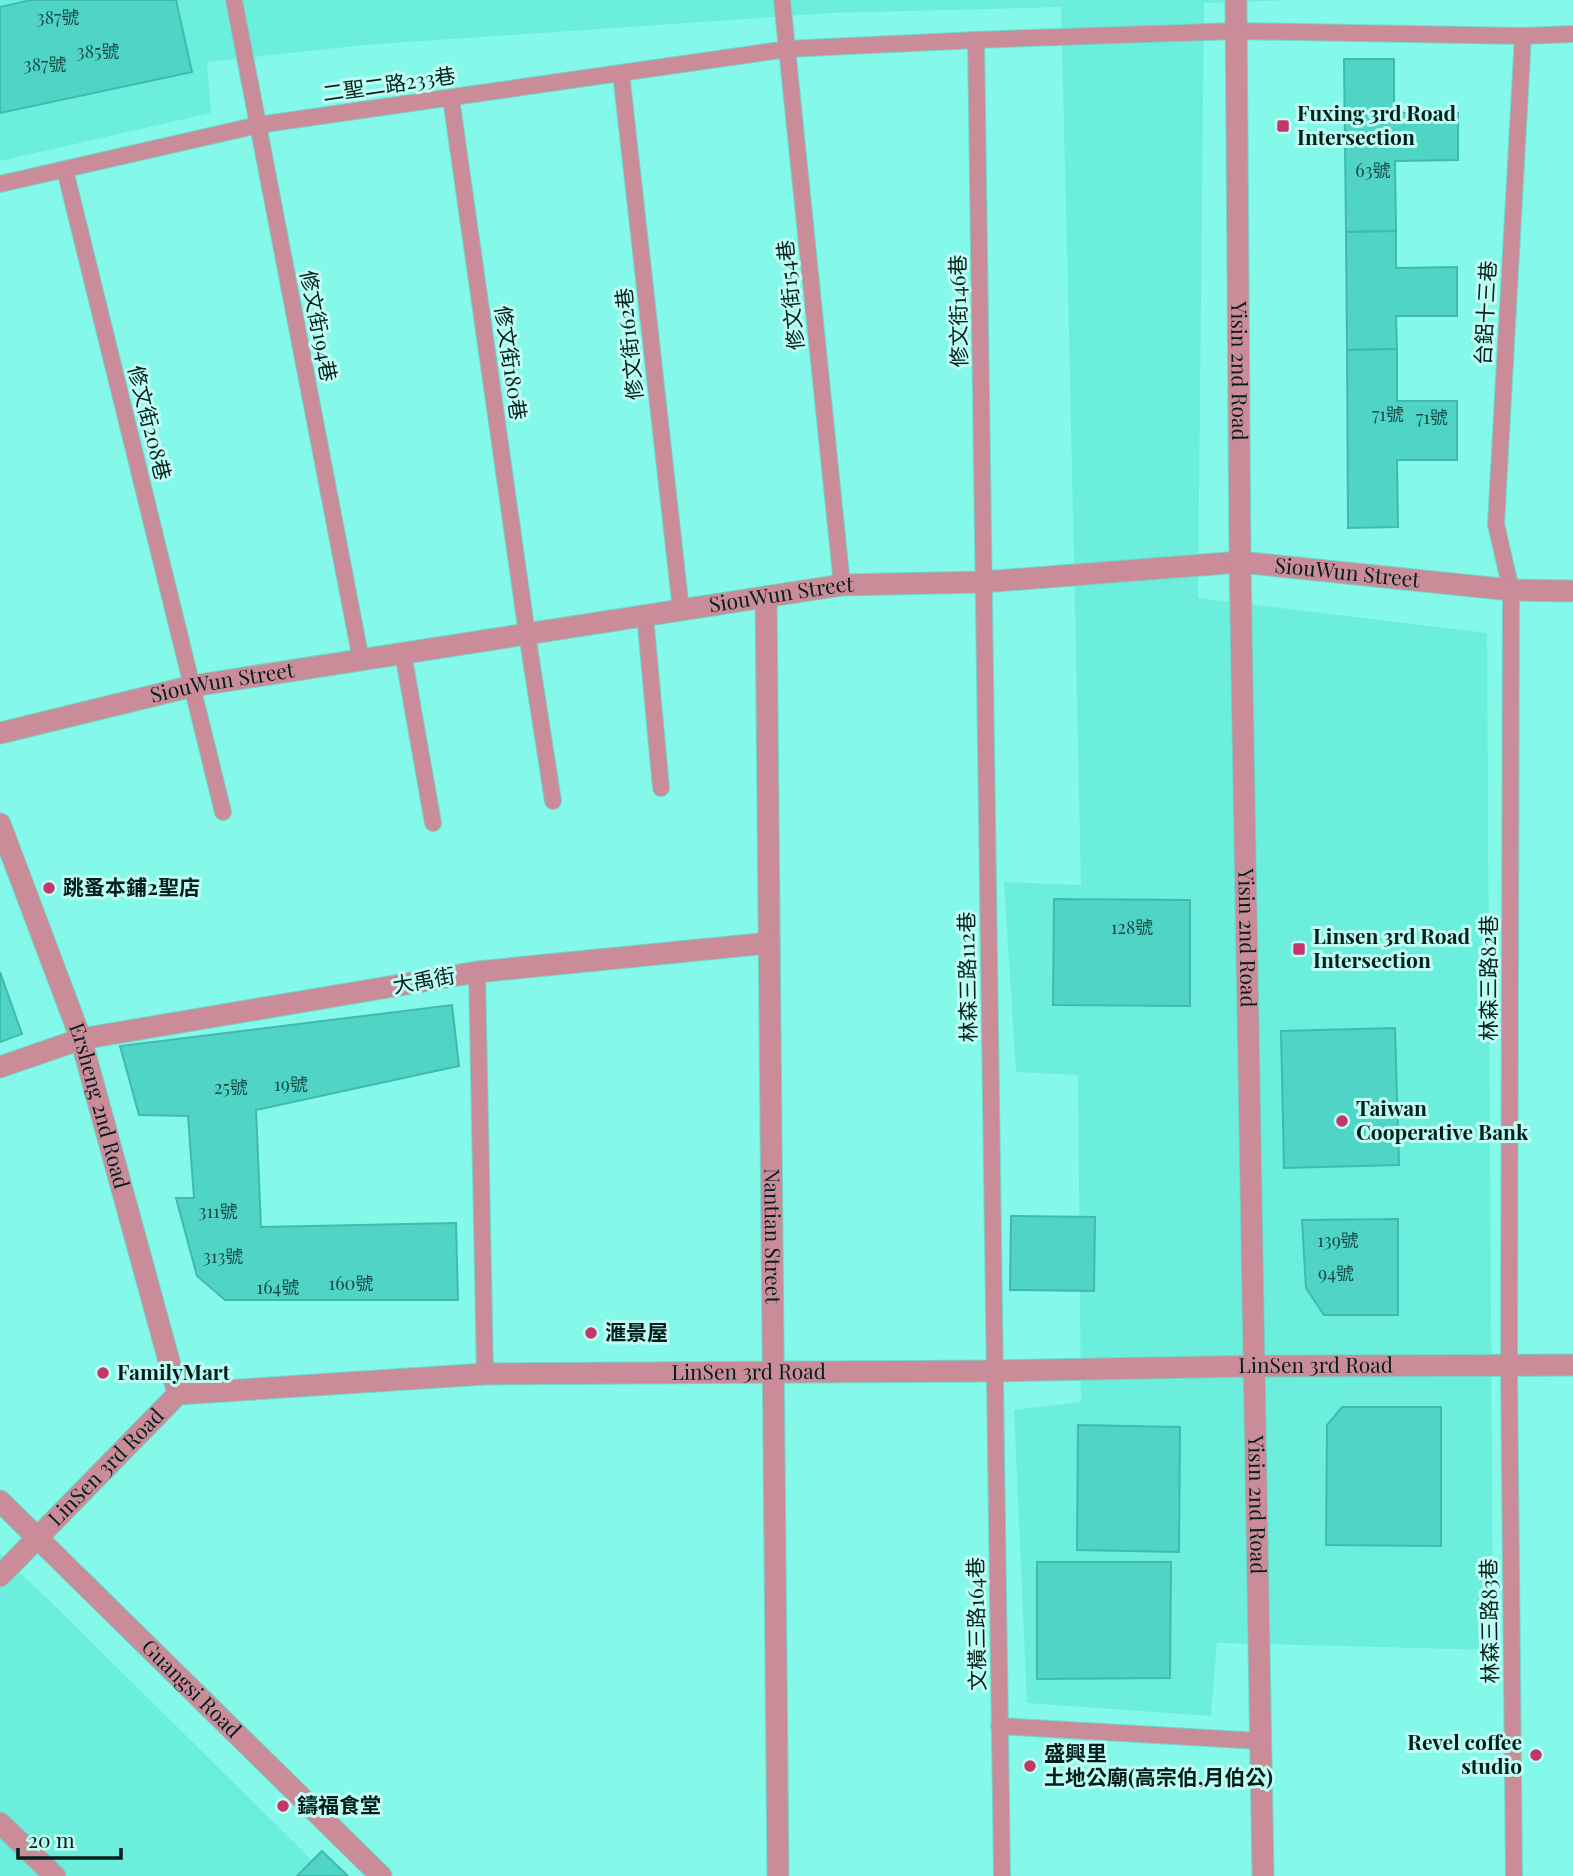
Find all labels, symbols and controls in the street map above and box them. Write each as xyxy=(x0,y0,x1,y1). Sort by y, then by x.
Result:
house number: 387號 xyxy=(37,5,79,29)
house number: 385號 xyxy=(77,39,119,63)
house number: 387號 xyxy=(24,52,66,76)
street label: 二聖二路233巷 xyxy=(320,60,457,106)
place label: Fuxing 3rd Road Intersection xyxy=(1297,98,1457,150)
marker: Fuxing 3rd Road Intersection xyxy=(1275,118,1291,134)
house number: 63號 xyxy=(1355,158,1391,182)
street label: 修文街154巷 xyxy=(769,239,809,352)
street label: 修文街146巷 xyxy=(942,254,972,368)
street label: 台鋁十三巷 xyxy=(1467,260,1501,366)
street label: 修文街194巷 xyxy=(295,268,344,384)
street label: 修文街162巷 xyxy=(608,287,648,402)
street label: Yisin 2nd Road xyxy=(1226,300,1255,441)
street label: 修文街180巷 xyxy=(490,304,534,422)
street label: 修文街208巷 xyxy=(123,362,179,483)
house number: 71號 xyxy=(1372,402,1404,426)
house number: 71號 xyxy=(1416,405,1448,429)
street label: SiouWun Street xyxy=(1273,550,1422,593)
street label: SiouWun Street xyxy=(707,569,854,618)
street label: SiouWun Street xyxy=(147,654,296,708)
street label: Yisin 2nd Road xyxy=(1233,867,1264,1008)
place label: 跳蚤本鋪2聖店 xyxy=(63,872,200,900)
marker: 跳蚤本鋪2聖店 xyxy=(41,880,57,896)
street label: 林森三路112巷 xyxy=(951,911,981,1043)
house number: 128號 xyxy=(1111,915,1153,939)
street label: 林森三路82巷 xyxy=(1473,915,1501,1041)
place label: Linsen 3rd Road Intersection xyxy=(1313,921,1471,973)
marker: Linsen 3rd Road Intersection xyxy=(1291,941,1307,957)
street label: 大禹街 xyxy=(390,960,457,998)
street label: Ersheng 2nd Road xyxy=(64,1018,137,1191)
house number: 19號 xyxy=(274,1072,308,1096)
house number: 25號 xyxy=(214,1075,248,1099)
place label: Taiwan Cooperative Bank xyxy=(1356,1093,1529,1145)
marker: Taiwan Cooperative Bank xyxy=(1334,1113,1350,1129)
street label: Nantian Street xyxy=(759,1168,789,1304)
house number: 311號 xyxy=(198,1199,238,1223)
house number: 139號 xyxy=(1317,1228,1359,1252)
house number: 313號 xyxy=(203,1244,243,1268)
house number: 94號 xyxy=(1318,1261,1354,1285)
house number: 160號 xyxy=(329,1271,373,1295)
house number: 164號 xyxy=(257,1275,299,1299)
place label: 滙景屋 xyxy=(605,1317,668,1345)
marker: 滙景屋 xyxy=(583,1325,599,1341)
street label: LinSen 3rd Road xyxy=(1238,1350,1393,1378)
street label: LinSen 3rd Road xyxy=(671,1356,826,1385)
place label: FamilyMart xyxy=(117,1357,231,1385)
marker: FamilyMart xyxy=(95,1365,111,1381)
street label: LinSen 3rd Road xyxy=(41,1401,169,1531)
street label: Yisin 2nd Road xyxy=(1243,1434,1274,1575)
street label: 文橫三路164巷 xyxy=(960,1557,990,1691)
street label: 林森三路83巷 xyxy=(1473,1558,1503,1684)
street label: Guangsi Road xyxy=(136,1632,248,1743)
place label: Revel coffee studio xyxy=(1407,1727,1522,1779)
place label: 盛興里 土地公廟(高宗伯,月伯公) xyxy=(1044,1738,1273,1790)
marker: Revel coffee studio xyxy=(1528,1747,1544,1763)
marker: 盛興里 土地公廟(高宗伯,月伯公) xyxy=(1022,1758,1038,1774)
place label: 鑄福食堂 xyxy=(297,1790,381,1818)
marker: 鑄福食堂 xyxy=(275,1798,291,1814)
scale bar xyxy=(18,1816,121,1860)
text: 20 m xyxy=(28,1825,75,1853)

